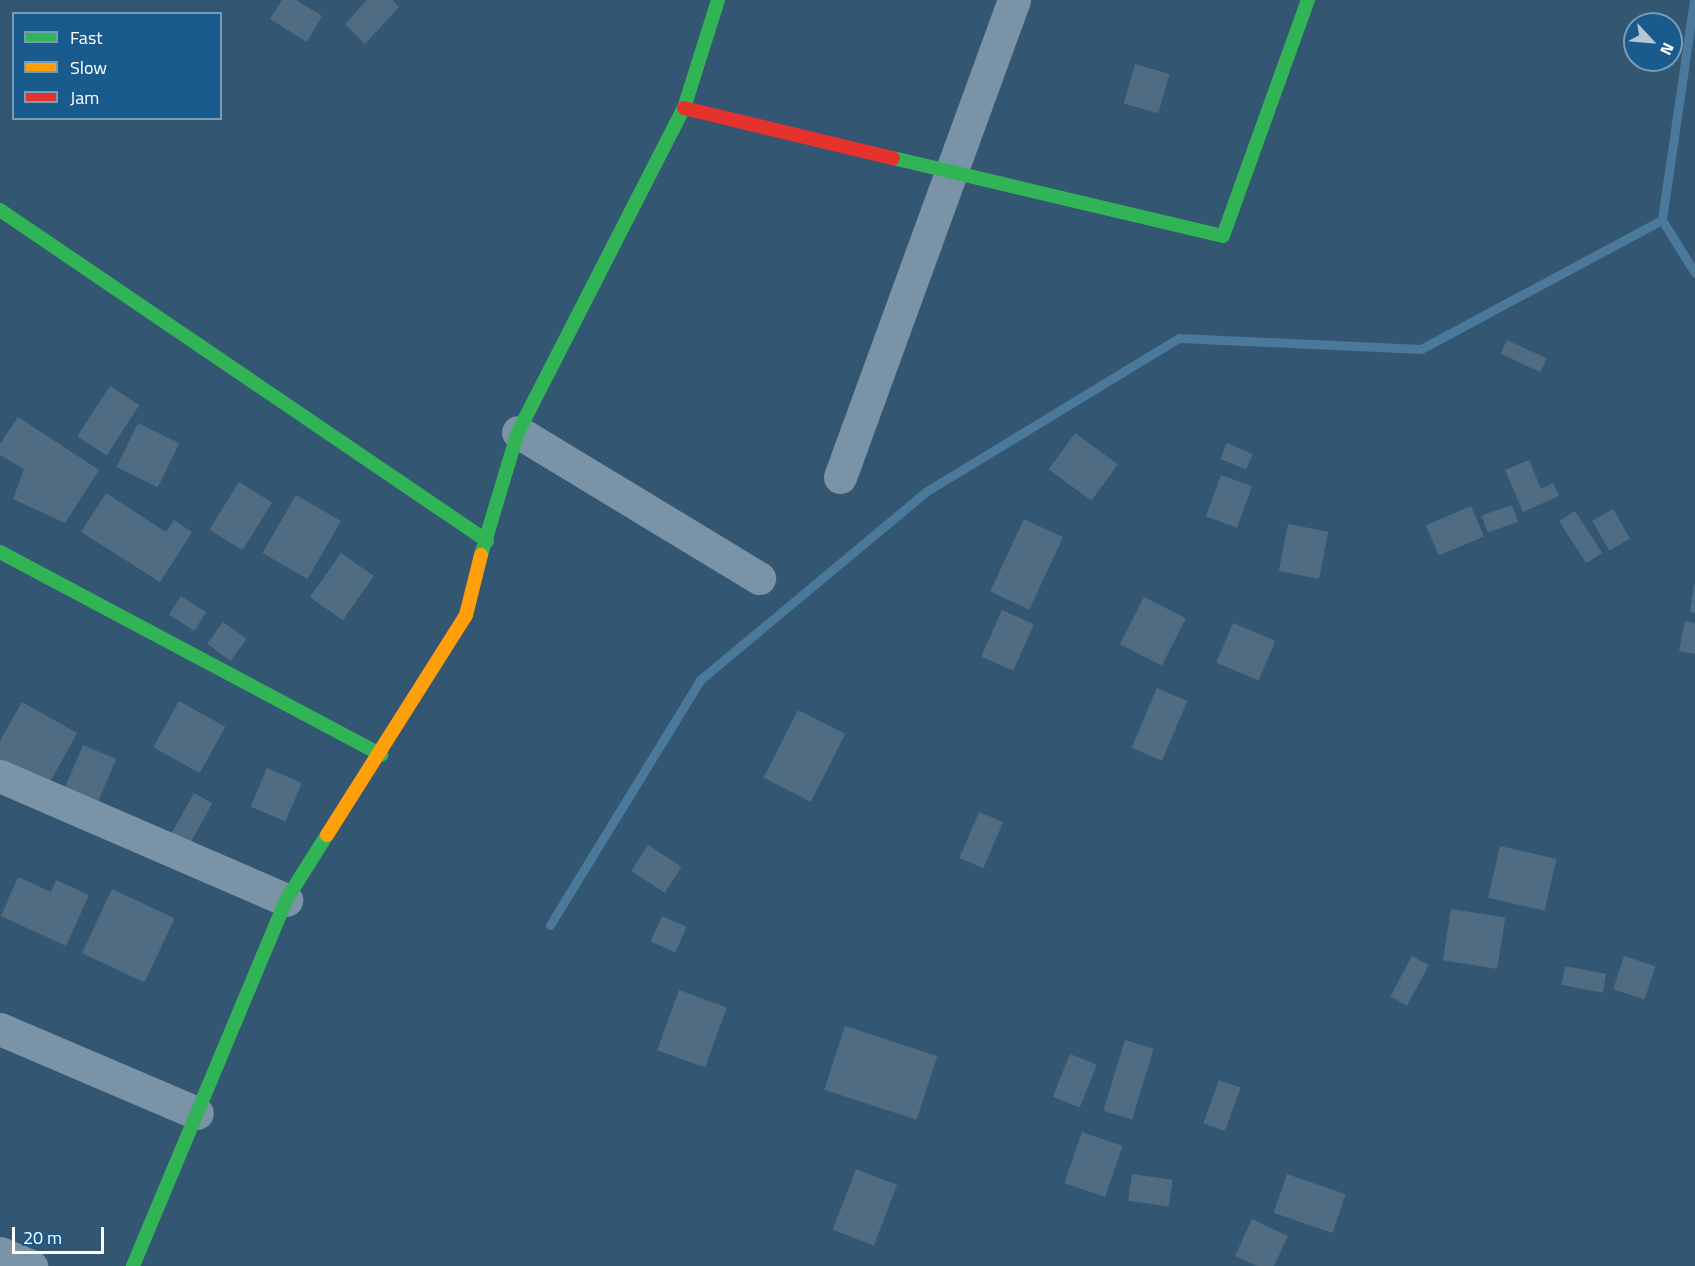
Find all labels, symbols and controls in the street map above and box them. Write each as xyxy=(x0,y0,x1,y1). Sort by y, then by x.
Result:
legend xyxy=(12,12,222,120)
north arrow xyxy=(1623,12,1683,72)
text: Fast xyxy=(70,24,103,51)
text: N xyxy=(1654,39,1681,59)
text: Slow xyxy=(70,54,107,81)
text: Jam xyxy=(70,84,99,111)
scale bar xyxy=(15,1215,106,1253)
text: 20 m xyxy=(23,1224,62,1251)

